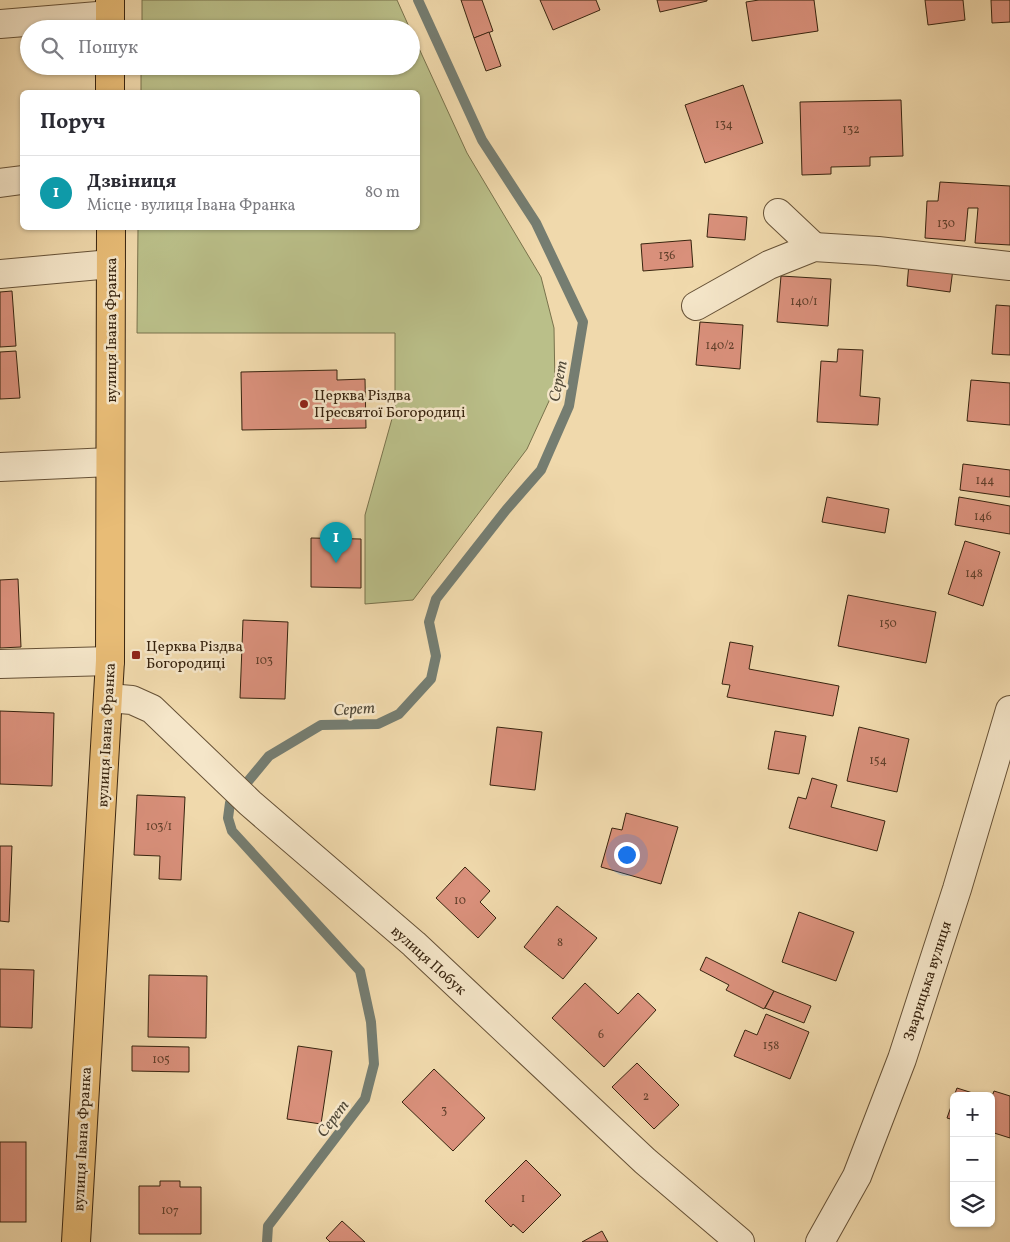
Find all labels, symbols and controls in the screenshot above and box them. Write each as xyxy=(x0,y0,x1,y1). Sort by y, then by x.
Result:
search box xyxy=(20,20,420,75)
icon: search xyxy=(38,34,66,62)
text: Пошук xyxy=(78,35,138,61)
text: Поруч xyxy=(40,108,105,137)
house number: 134 xyxy=(715,117,733,133)
house number: 132 xyxy=(842,122,860,138)
text: Дзвіниця xyxy=(87,169,176,195)
text: 1 xyxy=(53,182,59,204)
text: 80 m xyxy=(365,182,400,204)
text: Місце · вулиця Івана Франка xyxy=(87,195,295,217)
house number: 130 xyxy=(937,216,955,232)
house number: 136 xyxy=(659,248,675,264)
street label: вулиця Івана Франка xyxy=(102,258,123,402)
house number: 140/1 xyxy=(790,294,818,310)
house number: 140/2 xyxy=(705,338,735,354)
water label: Серет xyxy=(544,359,574,404)
place label: Церква Різдва Пресвятої Богородиці xyxy=(314,386,465,424)
marker: Церква Різдва Пресвятої Богородиці xyxy=(298,398,310,410)
house number: 144 xyxy=(976,473,994,489)
house number: 146 xyxy=(974,509,992,525)
pin: 1 xyxy=(320,522,352,563)
house number: 148 xyxy=(965,566,983,582)
house number: 150 xyxy=(879,616,897,632)
place label: Церква Різдва Богородиці xyxy=(146,637,243,675)
marker: Церква Різдва Богородиці xyxy=(130,649,142,661)
house number: 103 xyxy=(255,653,273,669)
street label: вулиця Івана Франка xyxy=(93,662,122,808)
water label: Серет xyxy=(333,698,376,722)
house number: 154 xyxy=(869,753,887,769)
house number: 103/1 xyxy=(146,819,172,835)
your location xyxy=(614,842,640,868)
house number: 10 xyxy=(454,893,466,909)
street label: Зварицька вулиця xyxy=(899,919,958,1044)
street label: вулиця Побук xyxy=(386,921,470,1001)
house number: 8 xyxy=(557,935,563,951)
house number: 6 xyxy=(598,1027,604,1043)
house number: 158 xyxy=(763,1038,779,1054)
house number: 105 xyxy=(152,1052,170,1068)
street label: вулиця Івана Франка xyxy=(69,1066,98,1212)
house number: 2 xyxy=(643,1089,649,1105)
map controls xyxy=(950,1092,995,1227)
button: + xyxy=(950,1092,995,1137)
water label: Серет xyxy=(312,1096,355,1142)
house number: 3 xyxy=(441,1103,447,1119)
button: − xyxy=(950,1137,995,1182)
button: layers xyxy=(950,1182,995,1227)
house number: 1 xyxy=(521,1191,525,1207)
house number: 107 xyxy=(161,1203,179,1219)

